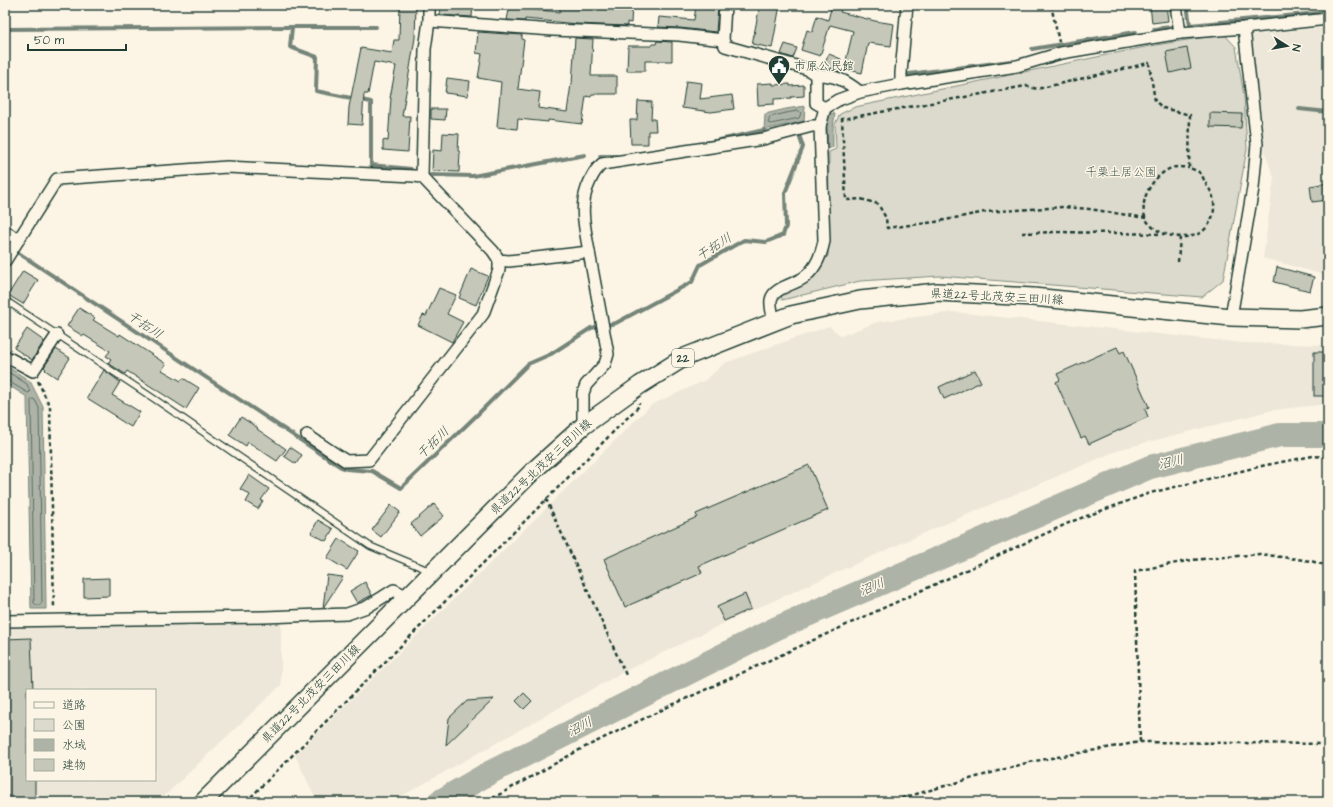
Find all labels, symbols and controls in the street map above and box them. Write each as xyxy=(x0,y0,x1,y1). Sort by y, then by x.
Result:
scale bar xyxy=(28,26,126,52)
north arrow xyxy=(1267,26,1307,66)
text: 50 m xyxy=(34,32,65,49)
text: N xyxy=(1288,43,1304,53)
public building icon: 市原公民館 xyxy=(766,53,792,86)
place label: 市原公民館 xyxy=(794,58,854,75)
park label: 千栗土居公園 xyxy=(1085,164,1157,181)
water label: 干拓川 xyxy=(693,229,735,265)
street label: 県道22号北茂安三田川線 xyxy=(930,285,1064,309)
water label: 干拓川 xyxy=(124,307,166,343)
road number: 22 xyxy=(672,349,694,367)
street label: 県道22号北茂安三田川線 xyxy=(486,415,596,519)
water label: 干拓川 xyxy=(413,423,453,463)
water label: 沼川 xyxy=(1156,450,1186,474)
water label: 沼川 xyxy=(857,574,887,600)
street label: 県道22号北茂安三田川線 xyxy=(258,641,364,747)
legend xyxy=(26,689,156,781)
text: 道路 xyxy=(62,697,86,714)
water label: 沼川 xyxy=(564,713,596,741)
text: 公園 xyxy=(62,717,86,734)
text: 水域 xyxy=(62,737,86,754)
text: 建物 xyxy=(62,757,86,774)

